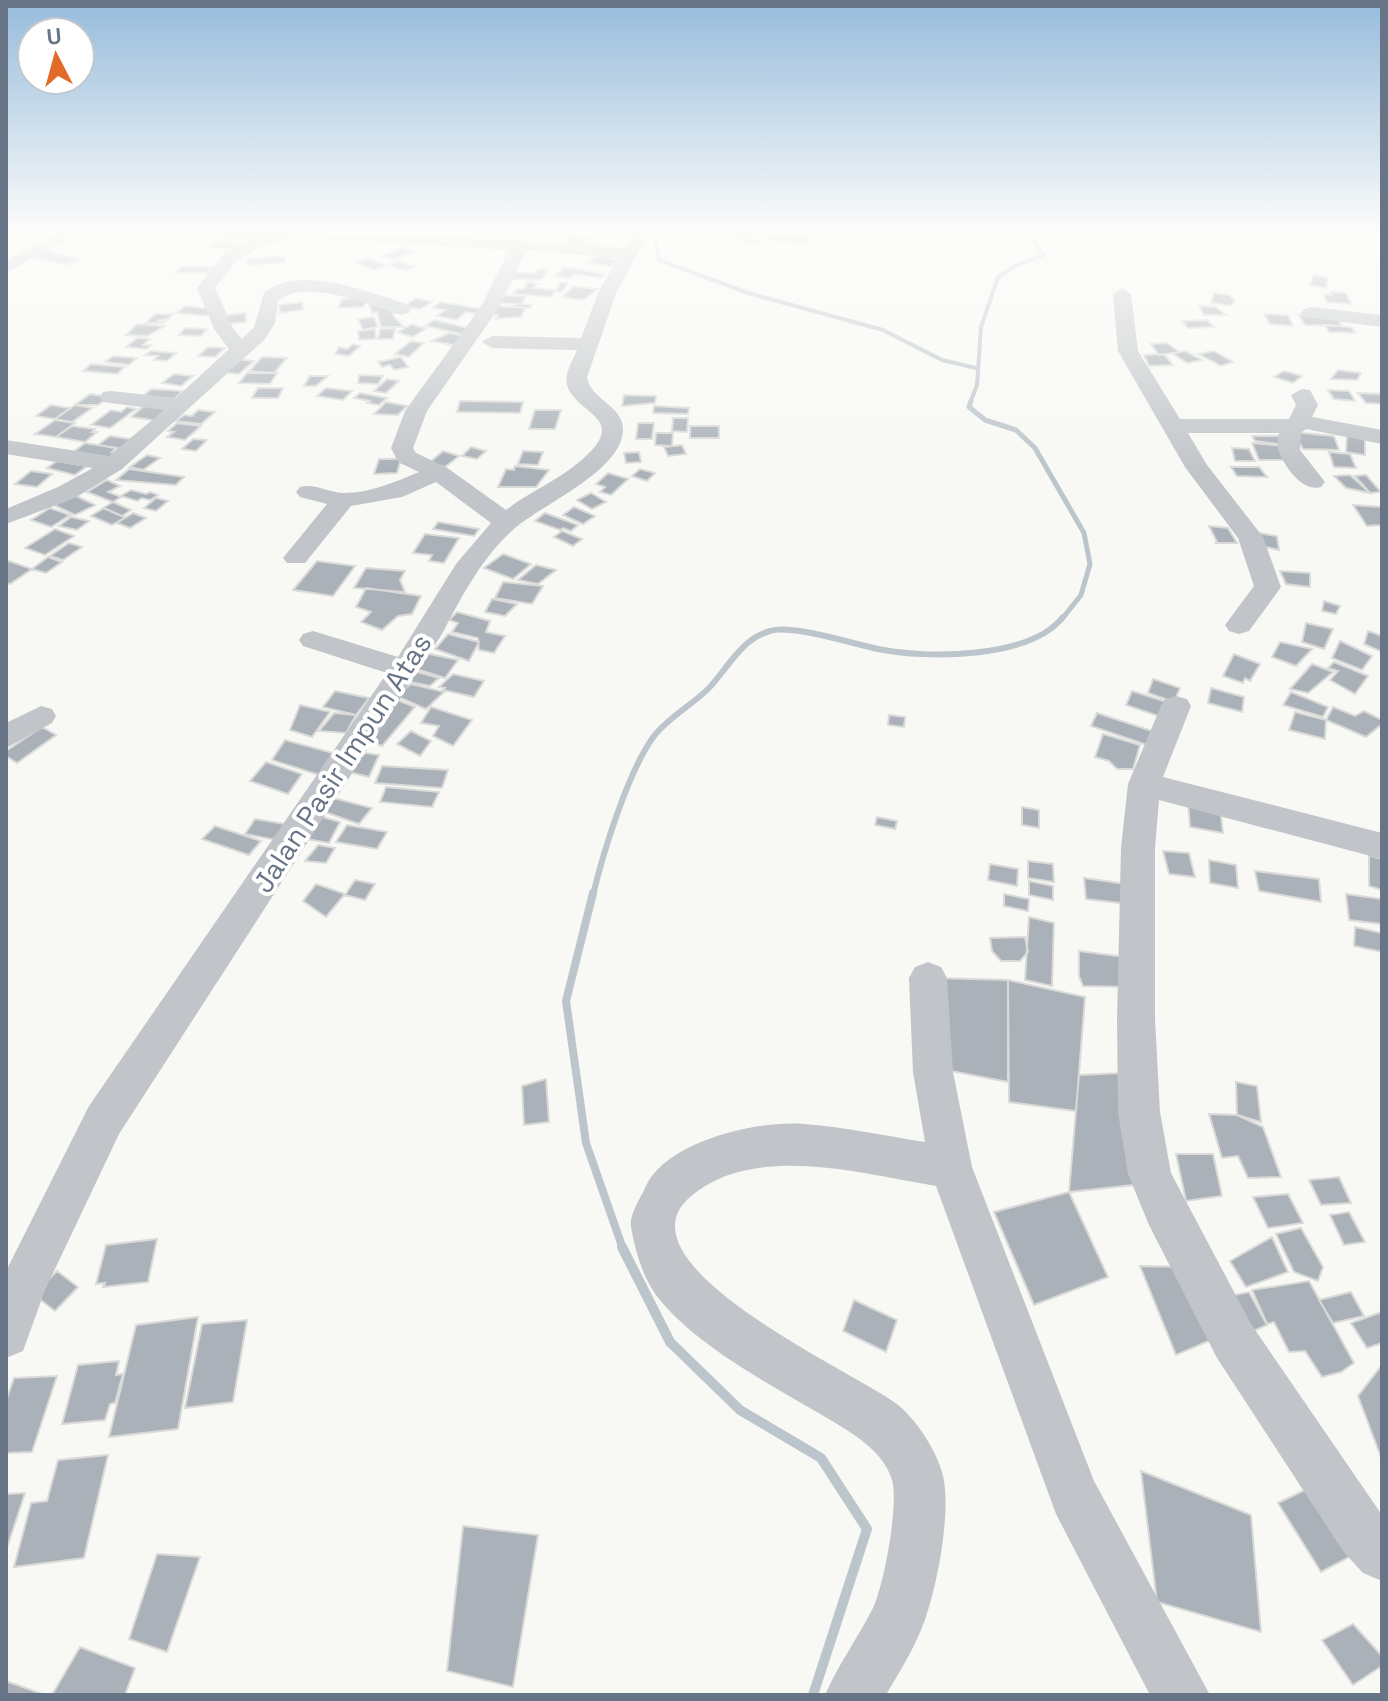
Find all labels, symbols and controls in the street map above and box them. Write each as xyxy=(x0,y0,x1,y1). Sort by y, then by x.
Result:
north arrow xyxy=(16,16,96,96)
text: U xyxy=(45,21,63,51)
street label: Jalan Pasir Impun Atas xyxy=(245,627,439,899)

